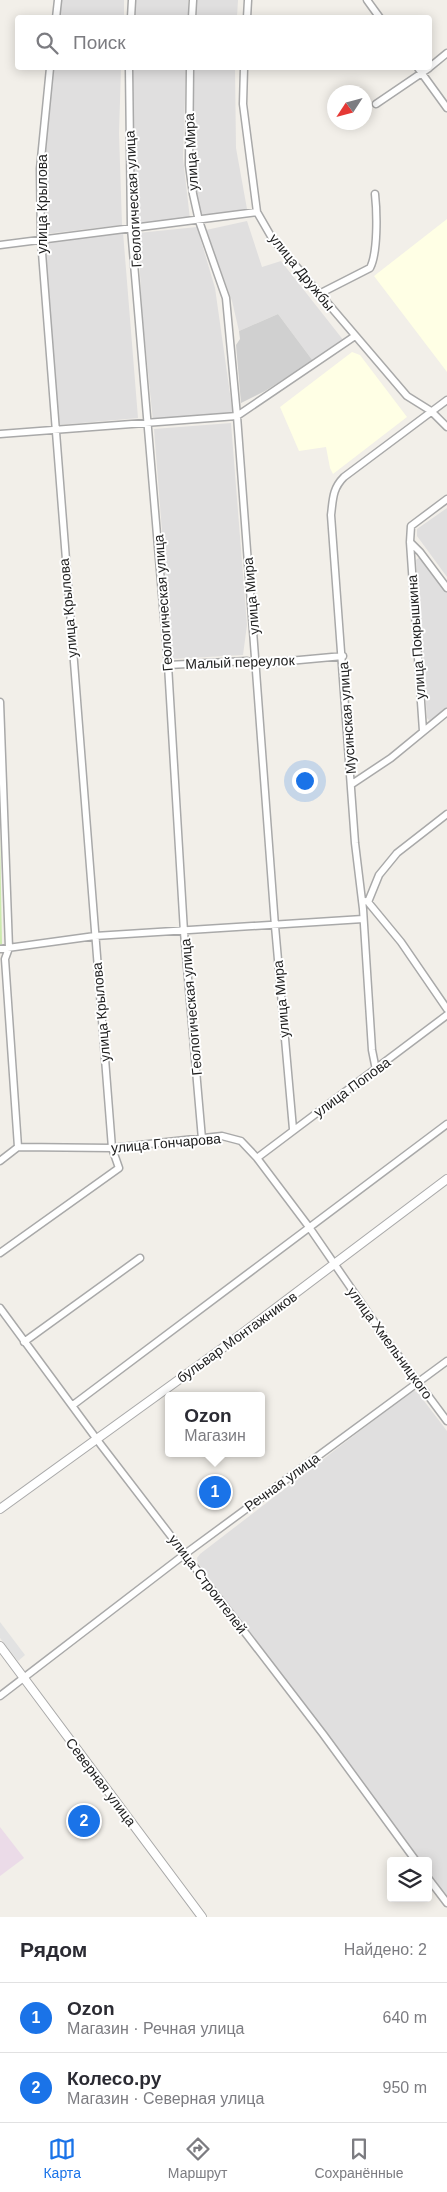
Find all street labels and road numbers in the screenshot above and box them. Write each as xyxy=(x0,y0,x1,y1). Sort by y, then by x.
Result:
street label: улица Мира xyxy=(181,113,201,191)
street label: Геологическая улица xyxy=(121,130,145,268)
street label: улица Крылова xyxy=(34,154,50,254)
street label: улица Дружбы xyxy=(266,230,338,314)
street label: Геологическая улица xyxy=(150,534,176,672)
street label: улица Мира xyxy=(240,557,262,635)
street label: улица Крылова xyxy=(56,558,80,658)
street label: улица Покрышкина xyxy=(404,574,428,700)
street label: Малый переулок xyxy=(185,652,296,672)
street label: Мусинская улица xyxy=(335,661,359,775)
street label: Геологическая улица xyxy=(177,938,205,1076)
street label: улица Мира xyxy=(270,960,292,1038)
street label: улица Крылова xyxy=(89,962,113,1062)
street label: улица Попова xyxy=(311,1054,394,1120)
street label: улица Гончарова xyxy=(110,1130,222,1156)
street label: улица Хмельницкого xyxy=(344,1284,436,1402)
street label: бульвар Монтажников xyxy=(174,1288,300,1386)
street label: Речная улица xyxy=(241,1449,323,1515)
street label: улица Строителей xyxy=(166,1531,250,1637)
street label: Северная улица xyxy=(63,1735,139,1829)

